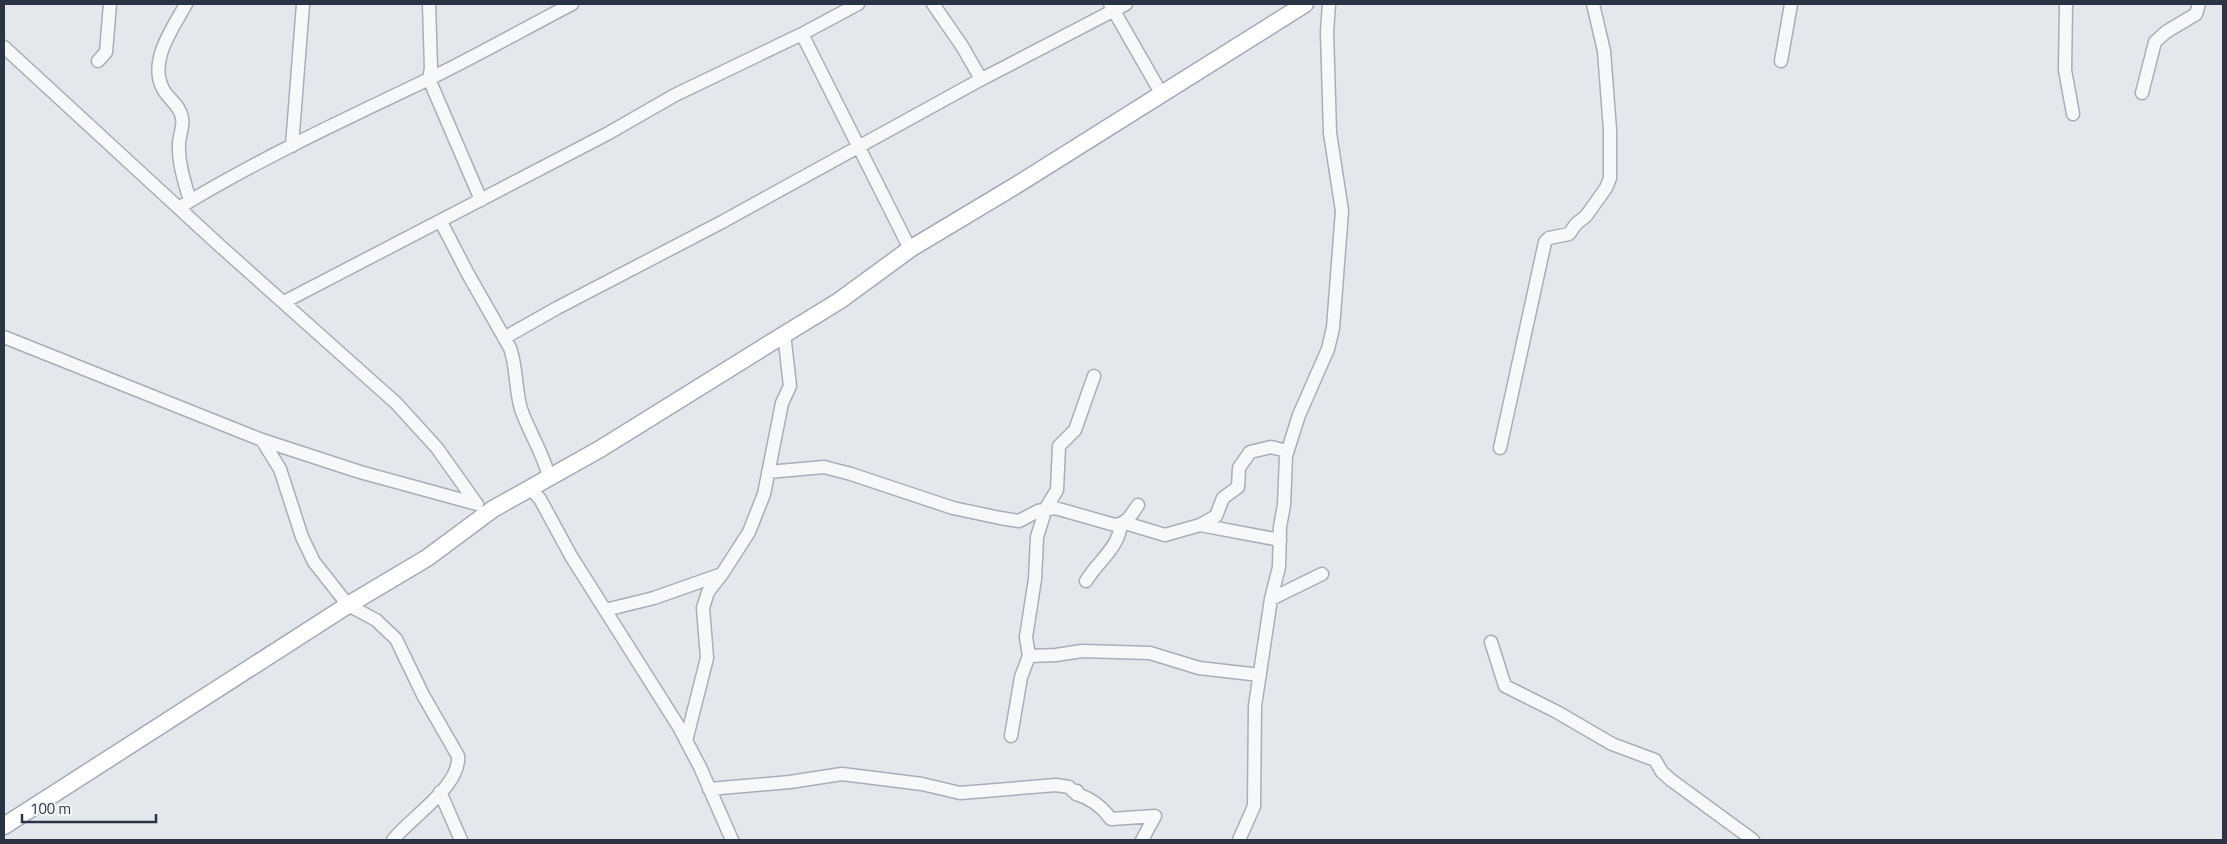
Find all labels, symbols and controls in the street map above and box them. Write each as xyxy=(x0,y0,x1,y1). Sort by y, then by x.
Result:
scale bar xyxy=(22,792,156,824)
text: 100 m xyxy=(30,797,71,820)

